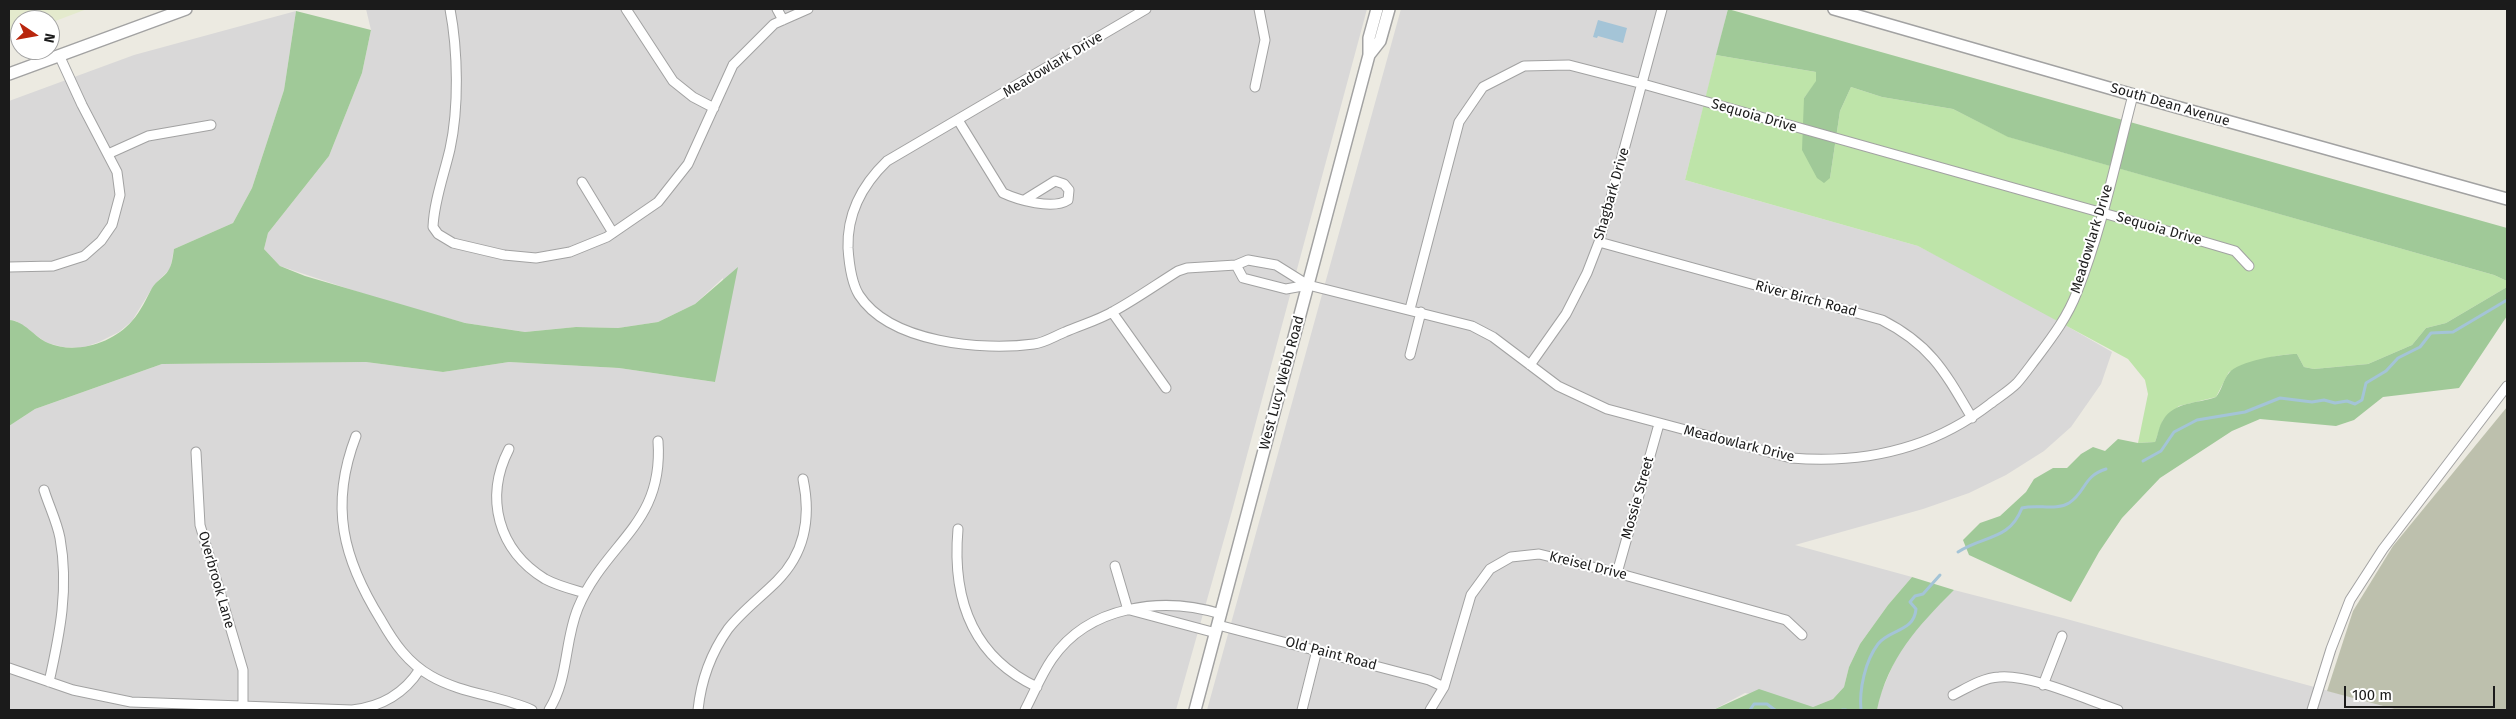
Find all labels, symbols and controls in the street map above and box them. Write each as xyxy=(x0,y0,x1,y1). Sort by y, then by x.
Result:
north arrow xyxy=(10,10,60,60)
street label: Meadowlark Drive xyxy=(1000,29,1106,101)
text: N xyxy=(40,32,58,44)
street label: South Dean Avenue xyxy=(2108,80,2232,130)
street label: Sequoia Drive xyxy=(1709,96,1799,136)
street label: Shagbark Drive xyxy=(1591,146,1633,242)
street label: Meadowlark Drive xyxy=(2067,182,2117,296)
street label: Sequoia Drive xyxy=(2114,209,2204,249)
street label: River Birch Road xyxy=(1753,277,1859,321)
street label: West Lucy Webb Road xyxy=(1256,314,1308,452)
street label: Meadowlark Drive xyxy=(1682,422,1796,466)
street label: Mossie Street xyxy=(1618,455,1658,541)
street label: Overbrook Lane xyxy=(194,529,238,631)
street label: Kreisel Drive xyxy=(1547,548,1629,584)
street label: Old Paint Road xyxy=(1283,634,1379,674)
scale bar xyxy=(2346,676,2497,708)
text: 100 m xyxy=(2352,686,2392,704)

